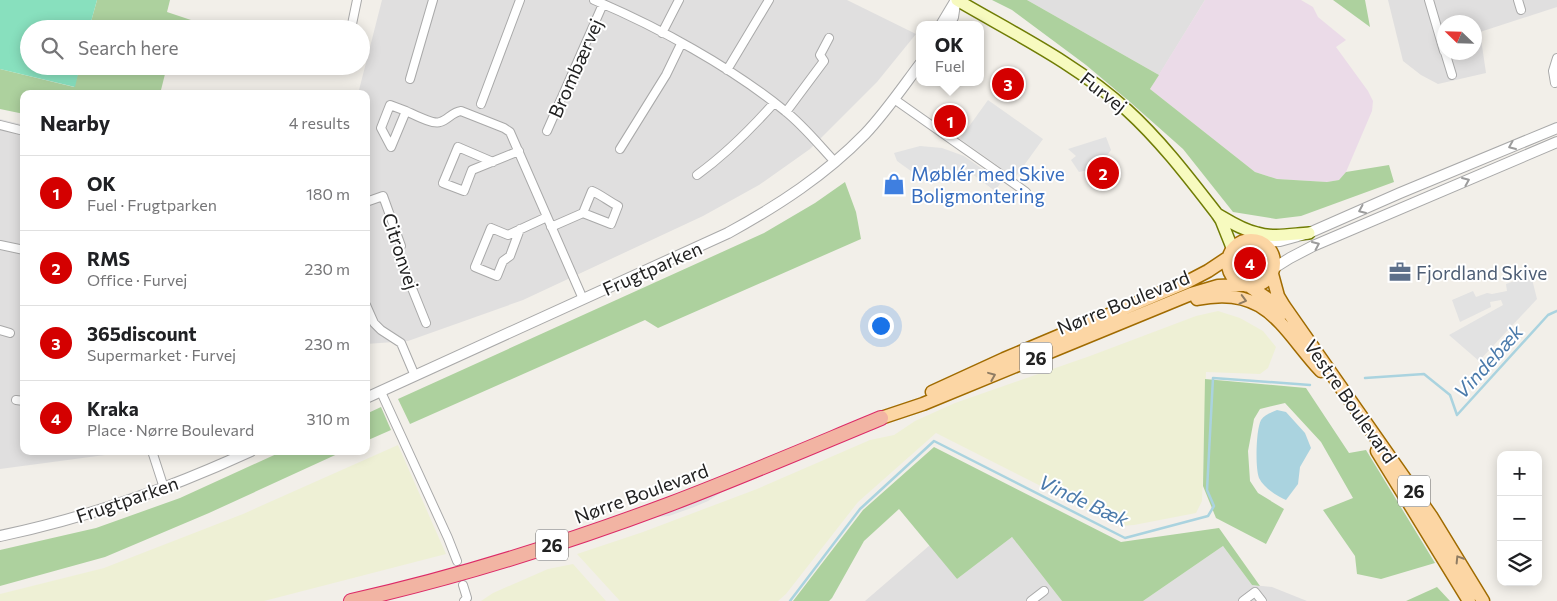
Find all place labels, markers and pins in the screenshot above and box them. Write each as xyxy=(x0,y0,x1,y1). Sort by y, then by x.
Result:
pin: 3 xyxy=(992,65,1024,103)
pin: 1 xyxy=(934,102,966,140)
pin: 2 xyxy=(1087,154,1119,192)
place label: Møblér med Skive Boligmontering xyxy=(911,162,1065,207)
shop icon: Møblér med Skive Boligmontering xyxy=(881,171,907,197)
pin: 4 xyxy=(1234,244,1266,282)
office icon: Fjordland Skive xyxy=(1387,259,1413,285)
place label: Fjordland Skive xyxy=(1416,261,1547,284)

